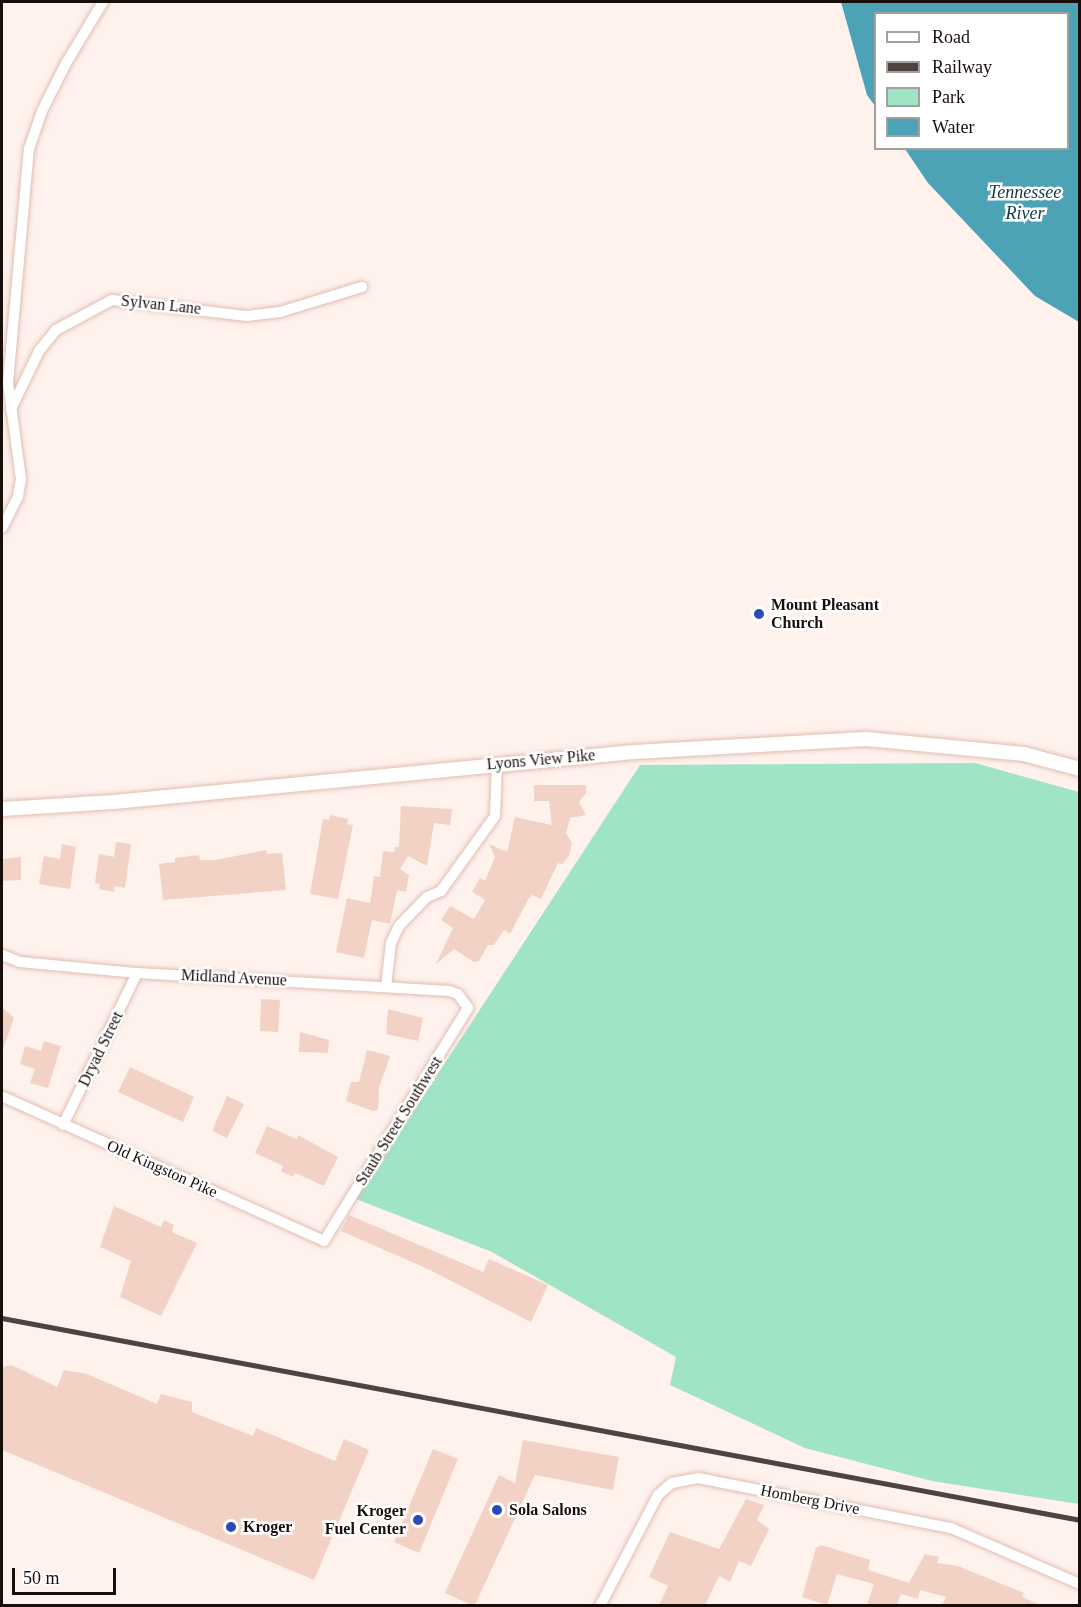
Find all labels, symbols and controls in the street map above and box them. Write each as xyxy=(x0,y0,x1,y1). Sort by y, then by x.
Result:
legend xyxy=(874,12,1069,150)
text: Road xyxy=(932,27,970,47)
text: Railway xyxy=(932,57,992,77)
text: Park xyxy=(932,87,965,107)
text: Water xyxy=(932,117,975,137)
water label: Tennessee River xyxy=(989,182,1061,224)
street label: Sylvan Lane xyxy=(120,291,202,319)
place label: Mount Pleasant Church xyxy=(771,595,879,633)
marker: Mount Pleasant Church xyxy=(752,607,766,621)
street label: Lyons View Pike xyxy=(486,746,596,774)
street label: Midland Avenue xyxy=(180,966,288,990)
street label: Dryad Street xyxy=(75,1008,127,1090)
street label: Staub Street Southwest xyxy=(352,1053,446,1189)
street label: Old Kingston Pike xyxy=(104,1136,220,1202)
street label: Homberg Drive xyxy=(759,1481,861,1519)
place label: Sola Salons xyxy=(509,1500,587,1520)
place label: Kroger Fuel Center xyxy=(325,1501,406,1539)
marker: Sola Salons xyxy=(490,1503,504,1517)
marker: Kroger Fuel Center xyxy=(411,1513,425,1527)
place label: Kroger xyxy=(243,1517,292,1537)
marker: Kroger xyxy=(224,1520,238,1534)
scale bar xyxy=(15,1556,118,1594)
text: 50 m xyxy=(23,1568,60,1588)

